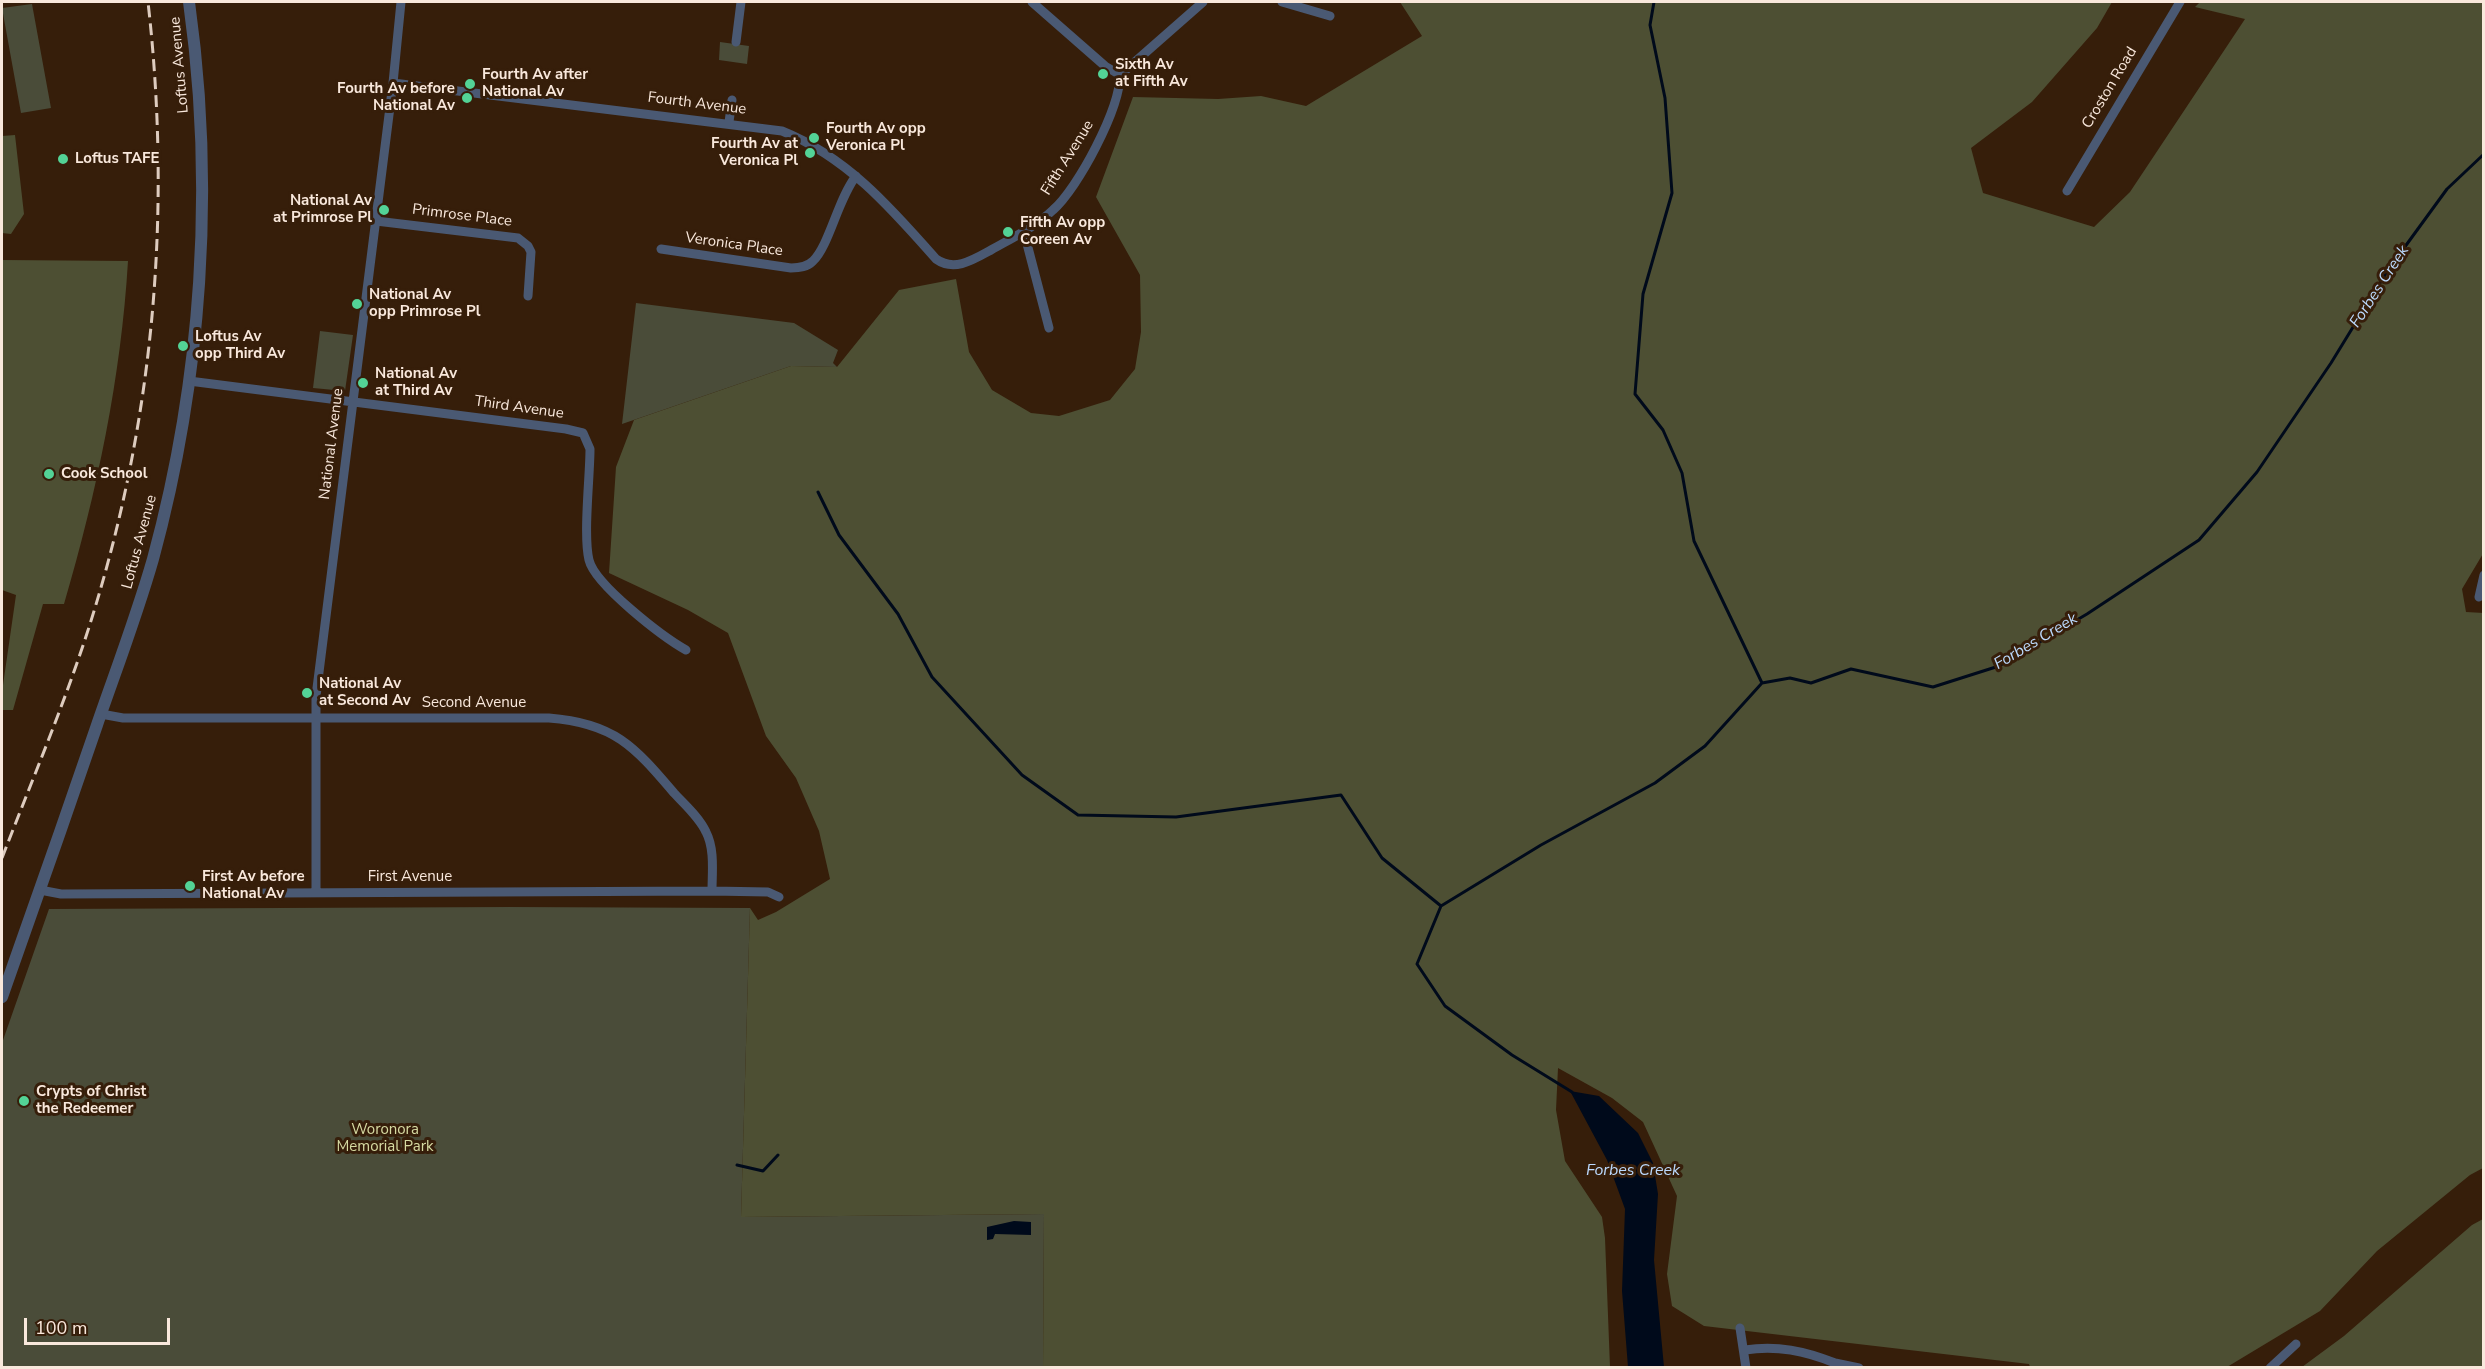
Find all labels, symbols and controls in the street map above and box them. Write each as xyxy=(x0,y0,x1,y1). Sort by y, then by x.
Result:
street label: Loftus Avenue xyxy=(167,16,193,114)
street label: Croston Road xyxy=(2079,44,2141,132)
place label: Sixth Av at Fifth Av xyxy=(1115,56,1188,91)
place label: Fourth Av after National Av xyxy=(482,66,588,101)
marker: Sixth Av at Fifth Av xyxy=(1096,67,1110,81)
marker: Fourth Av after National Av xyxy=(463,77,477,91)
place label: Fourth Av before National Av xyxy=(337,80,455,115)
street label: Fourth Avenue xyxy=(647,89,747,119)
marker: Fourth Av before National Av xyxy=(460,91,474,105)
street label: Fifth Avenue xyxy=(1038,117,1098,199)
place label: Fourth Av opp Veronica Pl xyxy=(826,120,926,155)
marker: Fourth Av opp Veronica Pl xyxy=(807,131,821,145)
place label: Fourth Av at Veronica Pl xyxy=(711,135,798,170)
marker: Fourth Av at Veronica Pl xyxy=(803,146,817,160)
place label: Loftus TAFE xyxy=(75,150,159,168)
marker: Loftus TAFE xyxy=(56,152,70,166)
place label: National Av at Primrose Pl xyxy=(273,192,372,227)
street label: Primrose Place xyxy=(411,201,513,231)
marker: National Av at Primrose Pl xyxy=(377,203,391,217)
place label: Fifth Av opp Coreen Av xyxy=(1020,214,1105,249)
marker: Fifth Av opp Coreen Av xyxy=(1001,225,1015,239)
street label: Veronica Place xyxy=(684,229,784,261)
water label: Forbes Creek xyxy=(2346,242,2414,332)
place label: National Av opp Primrose Pl xyxy=(369,286,481,321)
marker: National Av opp Primrose Pl xyxy=(350,297,364,311)
place label: Loftus Av opp Third Av xyxy=(195,328,285,363)
marker: Loftus Av opp Third Av xyxy=(176,339,190,353)
place label: National Av at Third Av xyxy=(375,365,457,400)
marker: National Av at Third Av xyxy=(356,376,370,390)
street label: National Avenue xyxy=(316,387,348,501)
street label: Third Avenue xyxy=(473,393,565,423)
place label: Cook School xyxy=(61,465,147,483)
marker: Cook School xyxy=(42,467,56,481)
street label: Loftus Avenue xyxy=(119,493,161,591)
water label: Forbes Creek xyxy=(1991,610,2081,674)
place label: National Av at Second Av xyxy=(319,675,411,710)
marker: National Av at Second Av xyxy=(300,686,314,700)
street label: Second Avenue xyxy=(422,694,526,712)
place label: First Av before National Av xyxy=(202,868,305,903)
street label: First Avenue xyxy=(368,868,452,886)
marker: First Av before National Av xyxy=(183,879,197,893)
place label: Crypts of Christ the Redeemer xyxy=(36,1083,146,1118)
marker: Crypts of Christ the Redeemer xyxy=(17,1094,31,1108)
park label: Woronora Memorial Park xyxy=(336,1121,434,1156)
water label: Forbes Creek xyxy=(1586,1161,1680,1181)
scale bar xyxy=(27,1306,172,1344)
text: 100 m xyxy=(35,1316,87,1340)

